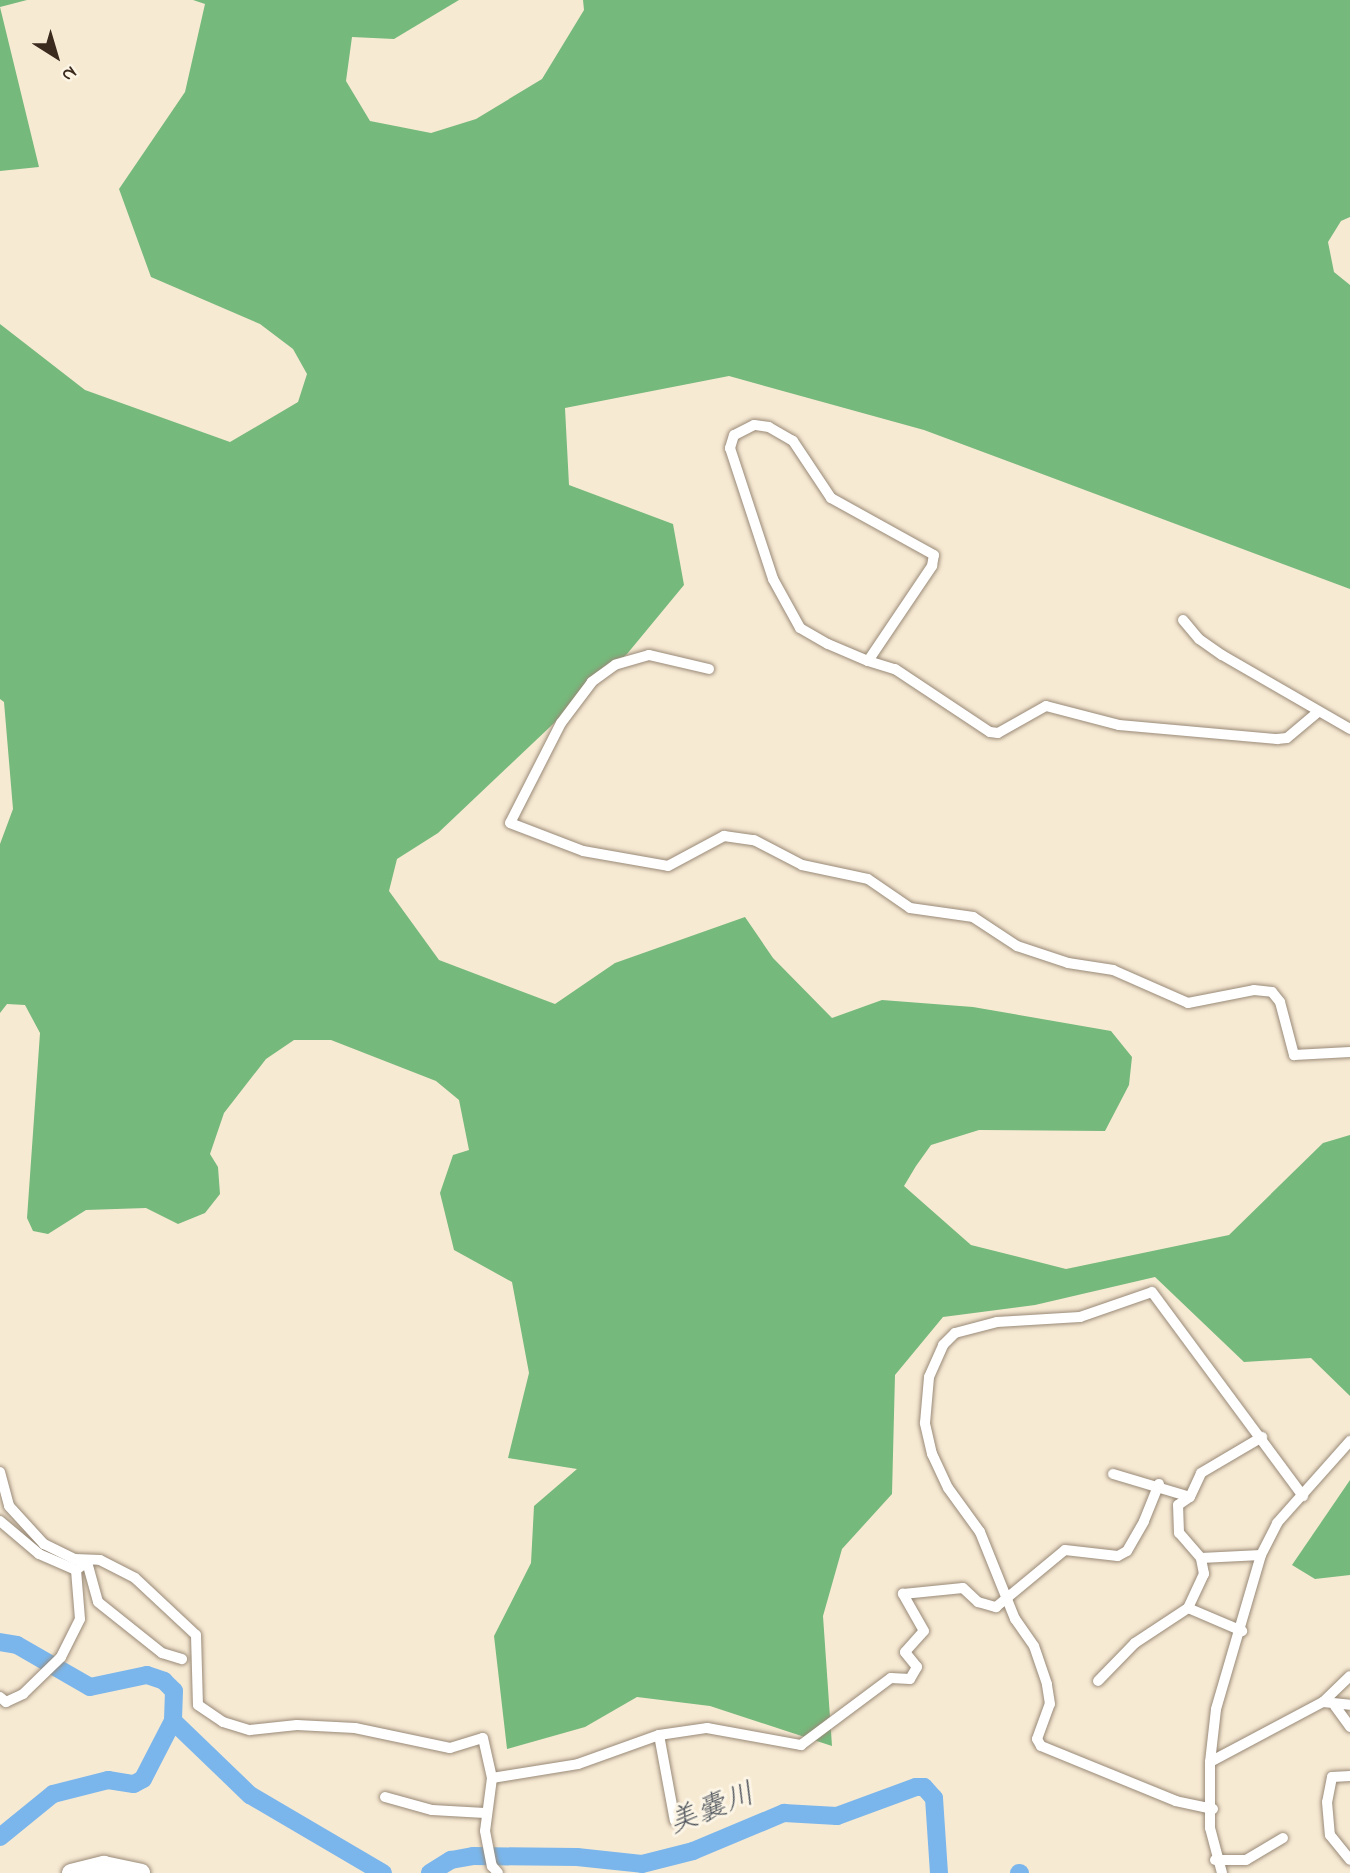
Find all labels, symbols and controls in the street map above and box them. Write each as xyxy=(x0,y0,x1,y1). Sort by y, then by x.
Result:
north arrow xyxy=(21,21,91,91)
text: N xyxy=(56,59,82,88)
water label: 美嚢川 xyxy=(664,1777,760,1843)

